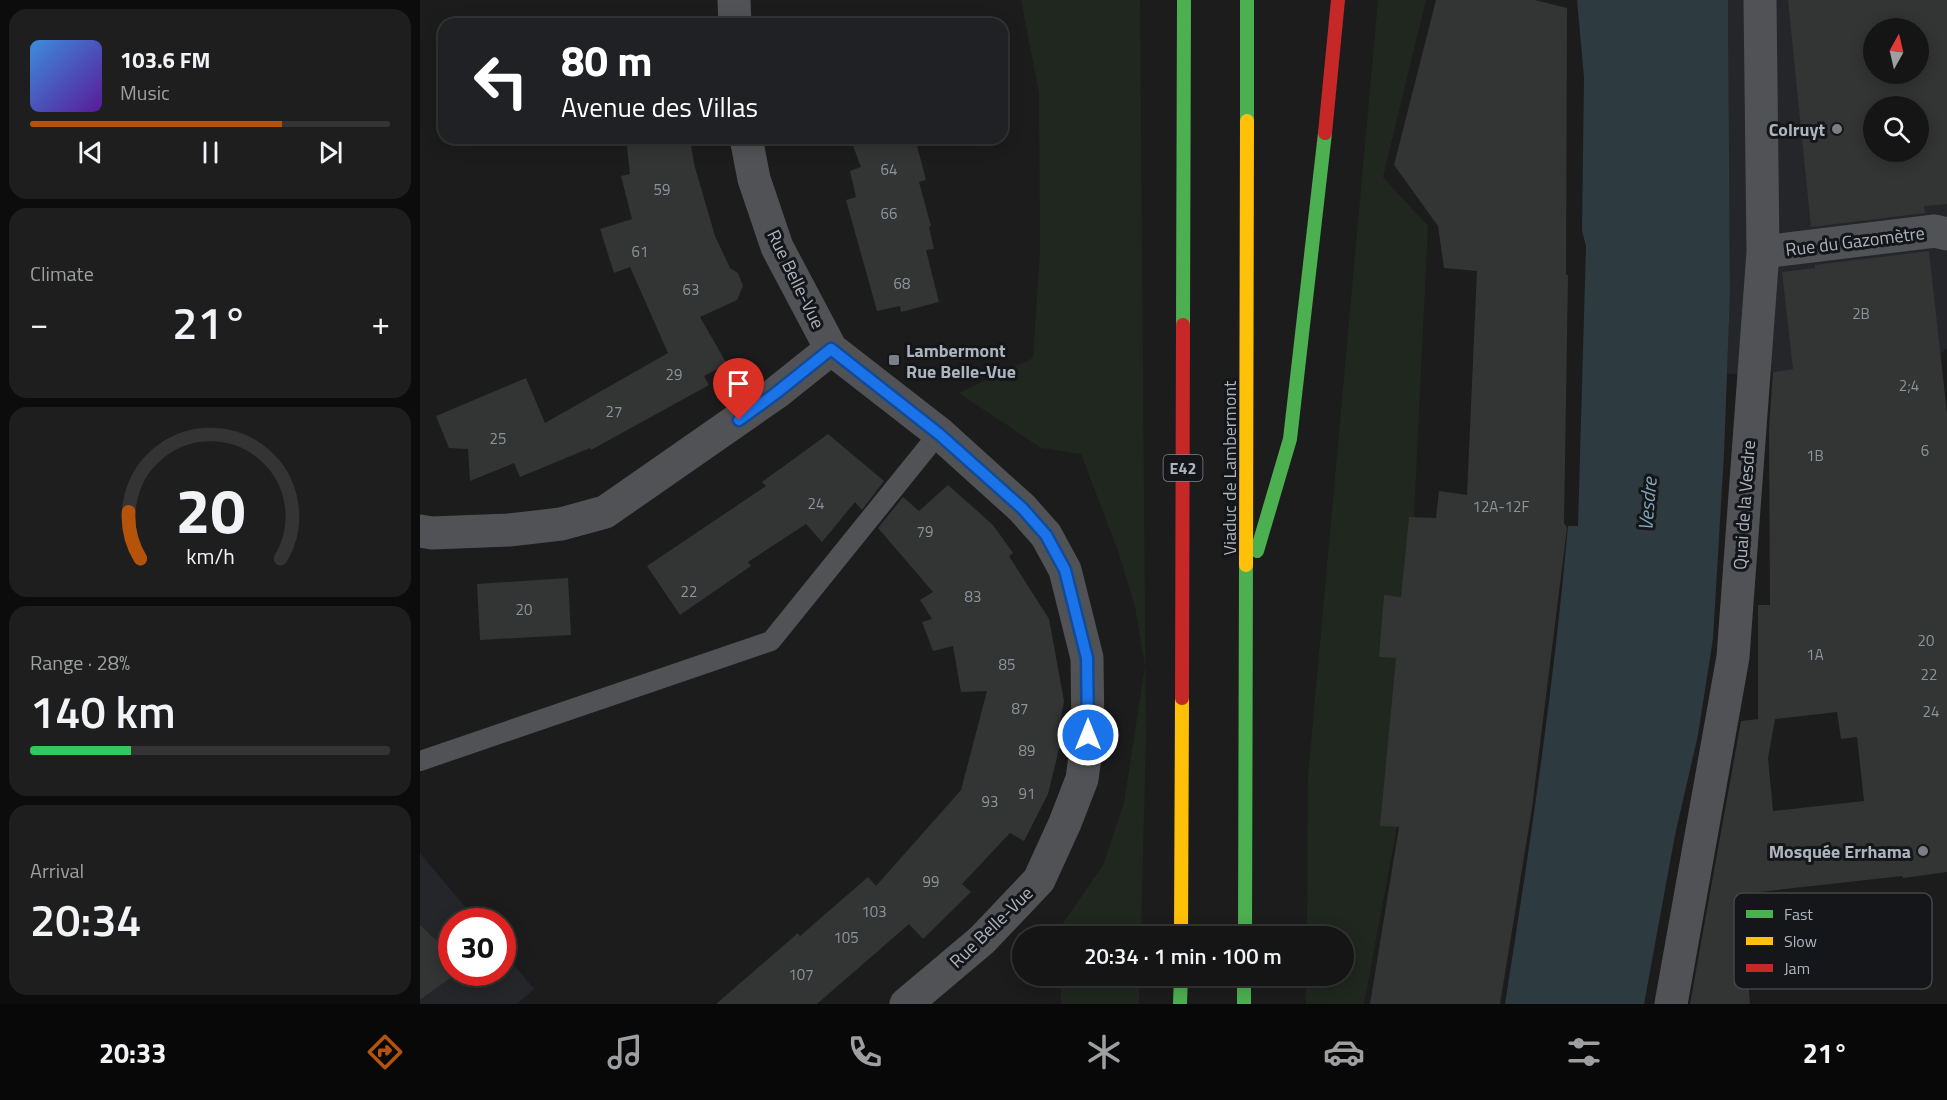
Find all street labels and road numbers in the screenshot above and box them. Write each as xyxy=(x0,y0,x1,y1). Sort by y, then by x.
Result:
street label: Rue du Gazomètre xyxy=(1784,219,1926,263)
street label: Rue Belle-Vue xyxy=(760,225,832,333)
street label: Viaduc de Lambermont xyxy=(1216,380,1243,555)
street label: Quai de la Vesdre xyxy=(1726,439,1762,571)
road number: E42 xyxy=(1164,455,1203,481)
street label: Rue Belle-Vue xyxy=(943,880,1039,974)

